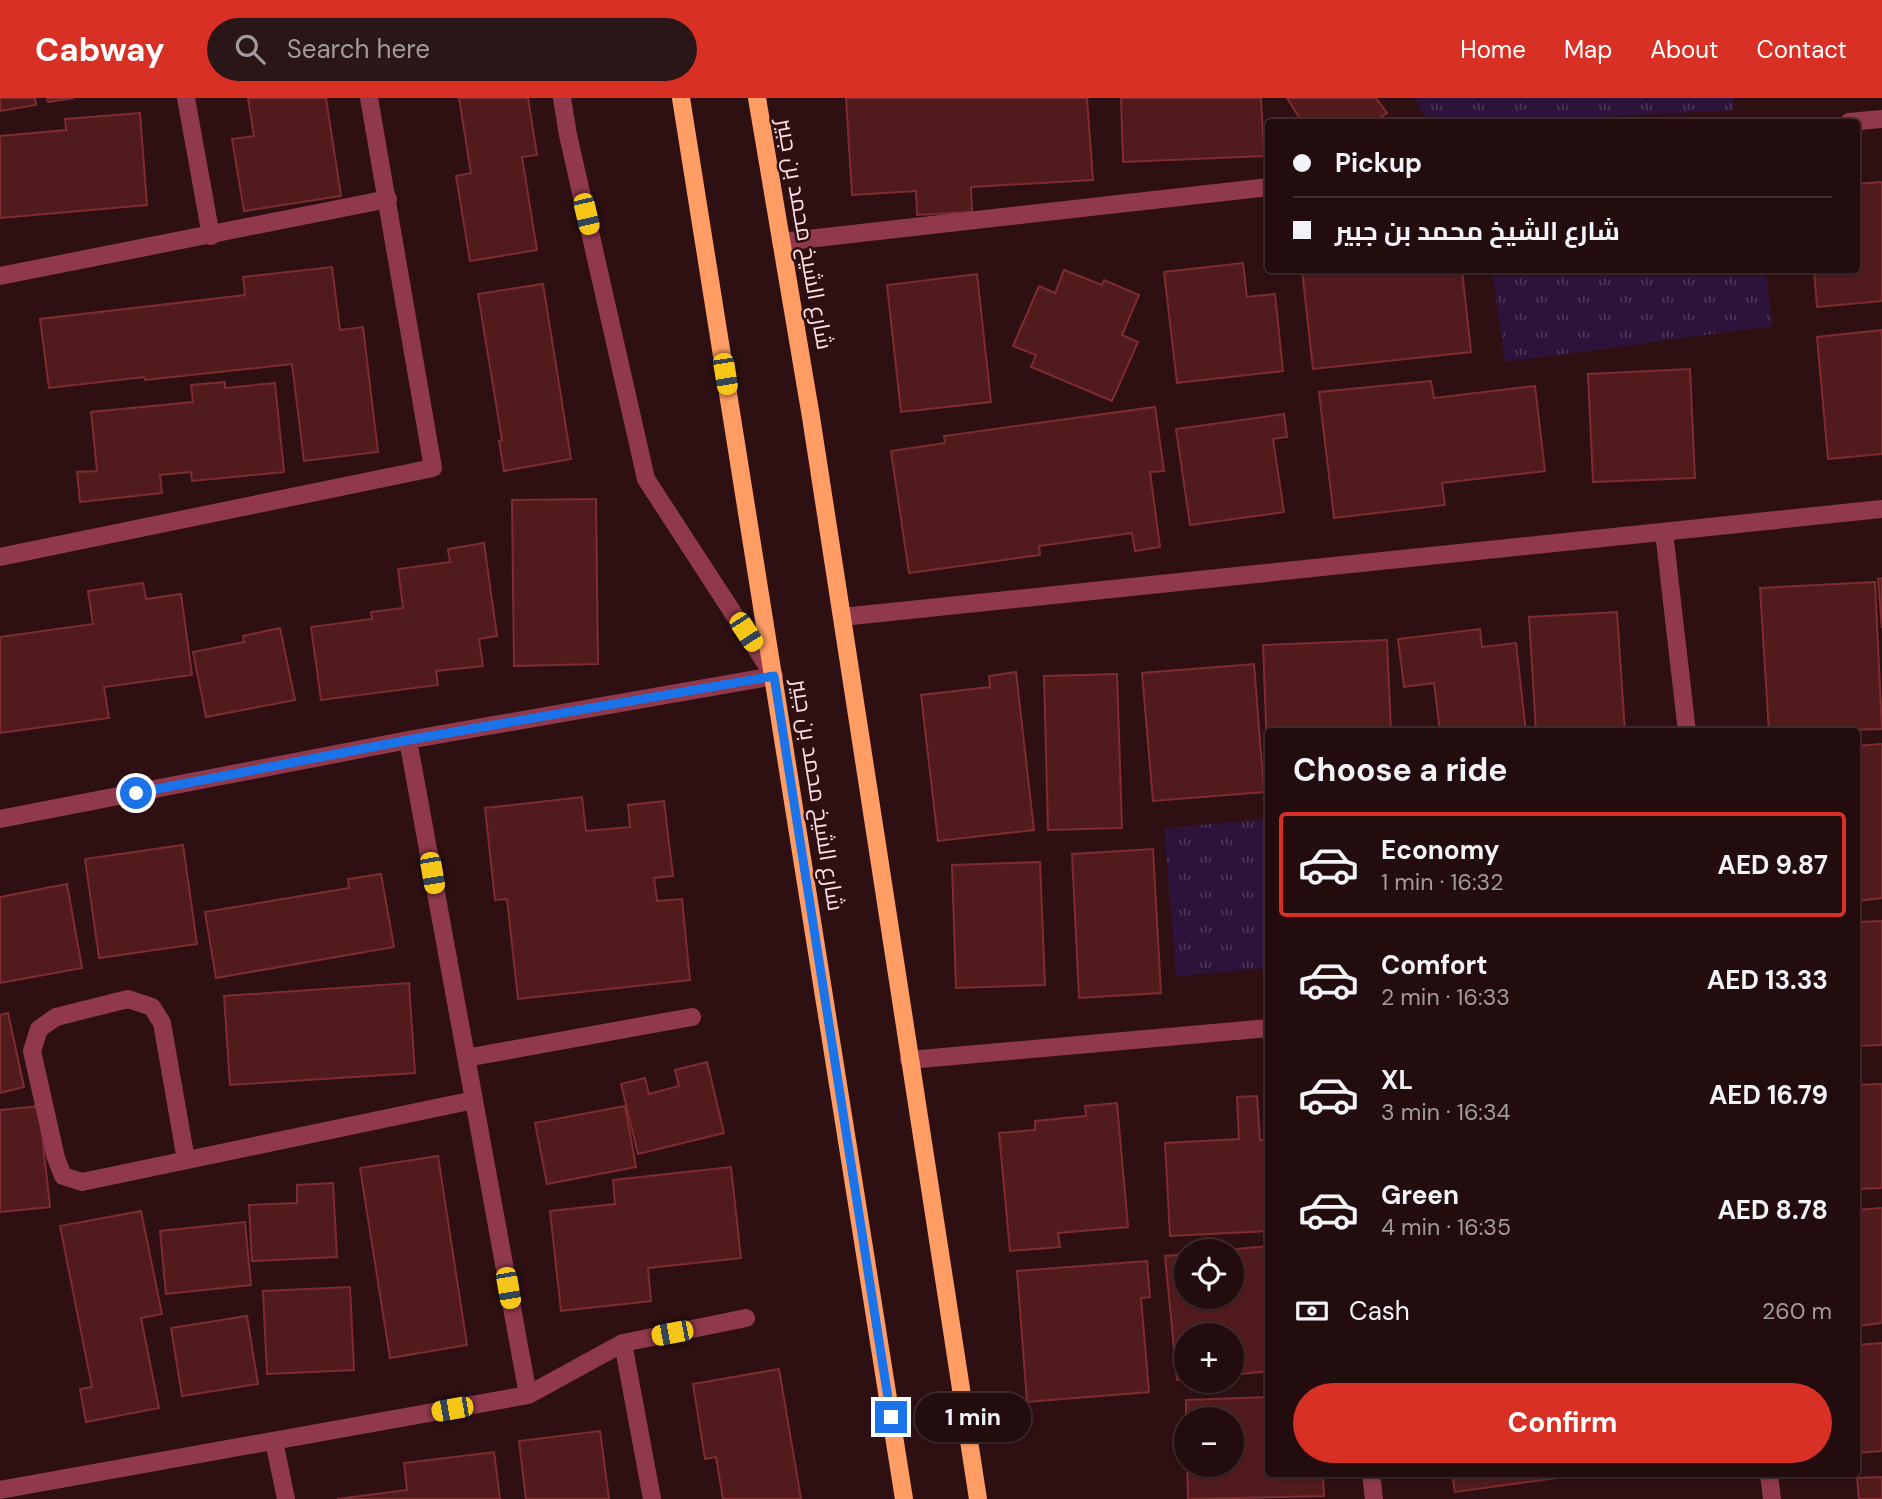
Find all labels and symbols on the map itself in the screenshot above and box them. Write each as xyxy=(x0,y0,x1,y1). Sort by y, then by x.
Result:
street label: شارع الشيخ محمد بن جبير xyxy=(769,114,840,352)
car xyxy=(572,191,601,237)
car xyxy=(712,352,739,396)
car xyxy=(726,609,767,655)
street label: شارع الشيخ محمد بن جبير xyxy=(784,675,851,913)
route start xyxy=(120,777,152,809)
car xyxy=(419,850,446,896)
car xyxy=(495,1265,522,1311)
car xyxy=(650,1319,695,1347)
callout: 1 min xyxy=(916,1392,1031,1442)
car xyxy=(430,1395,475,1423)
route end xyxy=(875,1401,907,1433)

